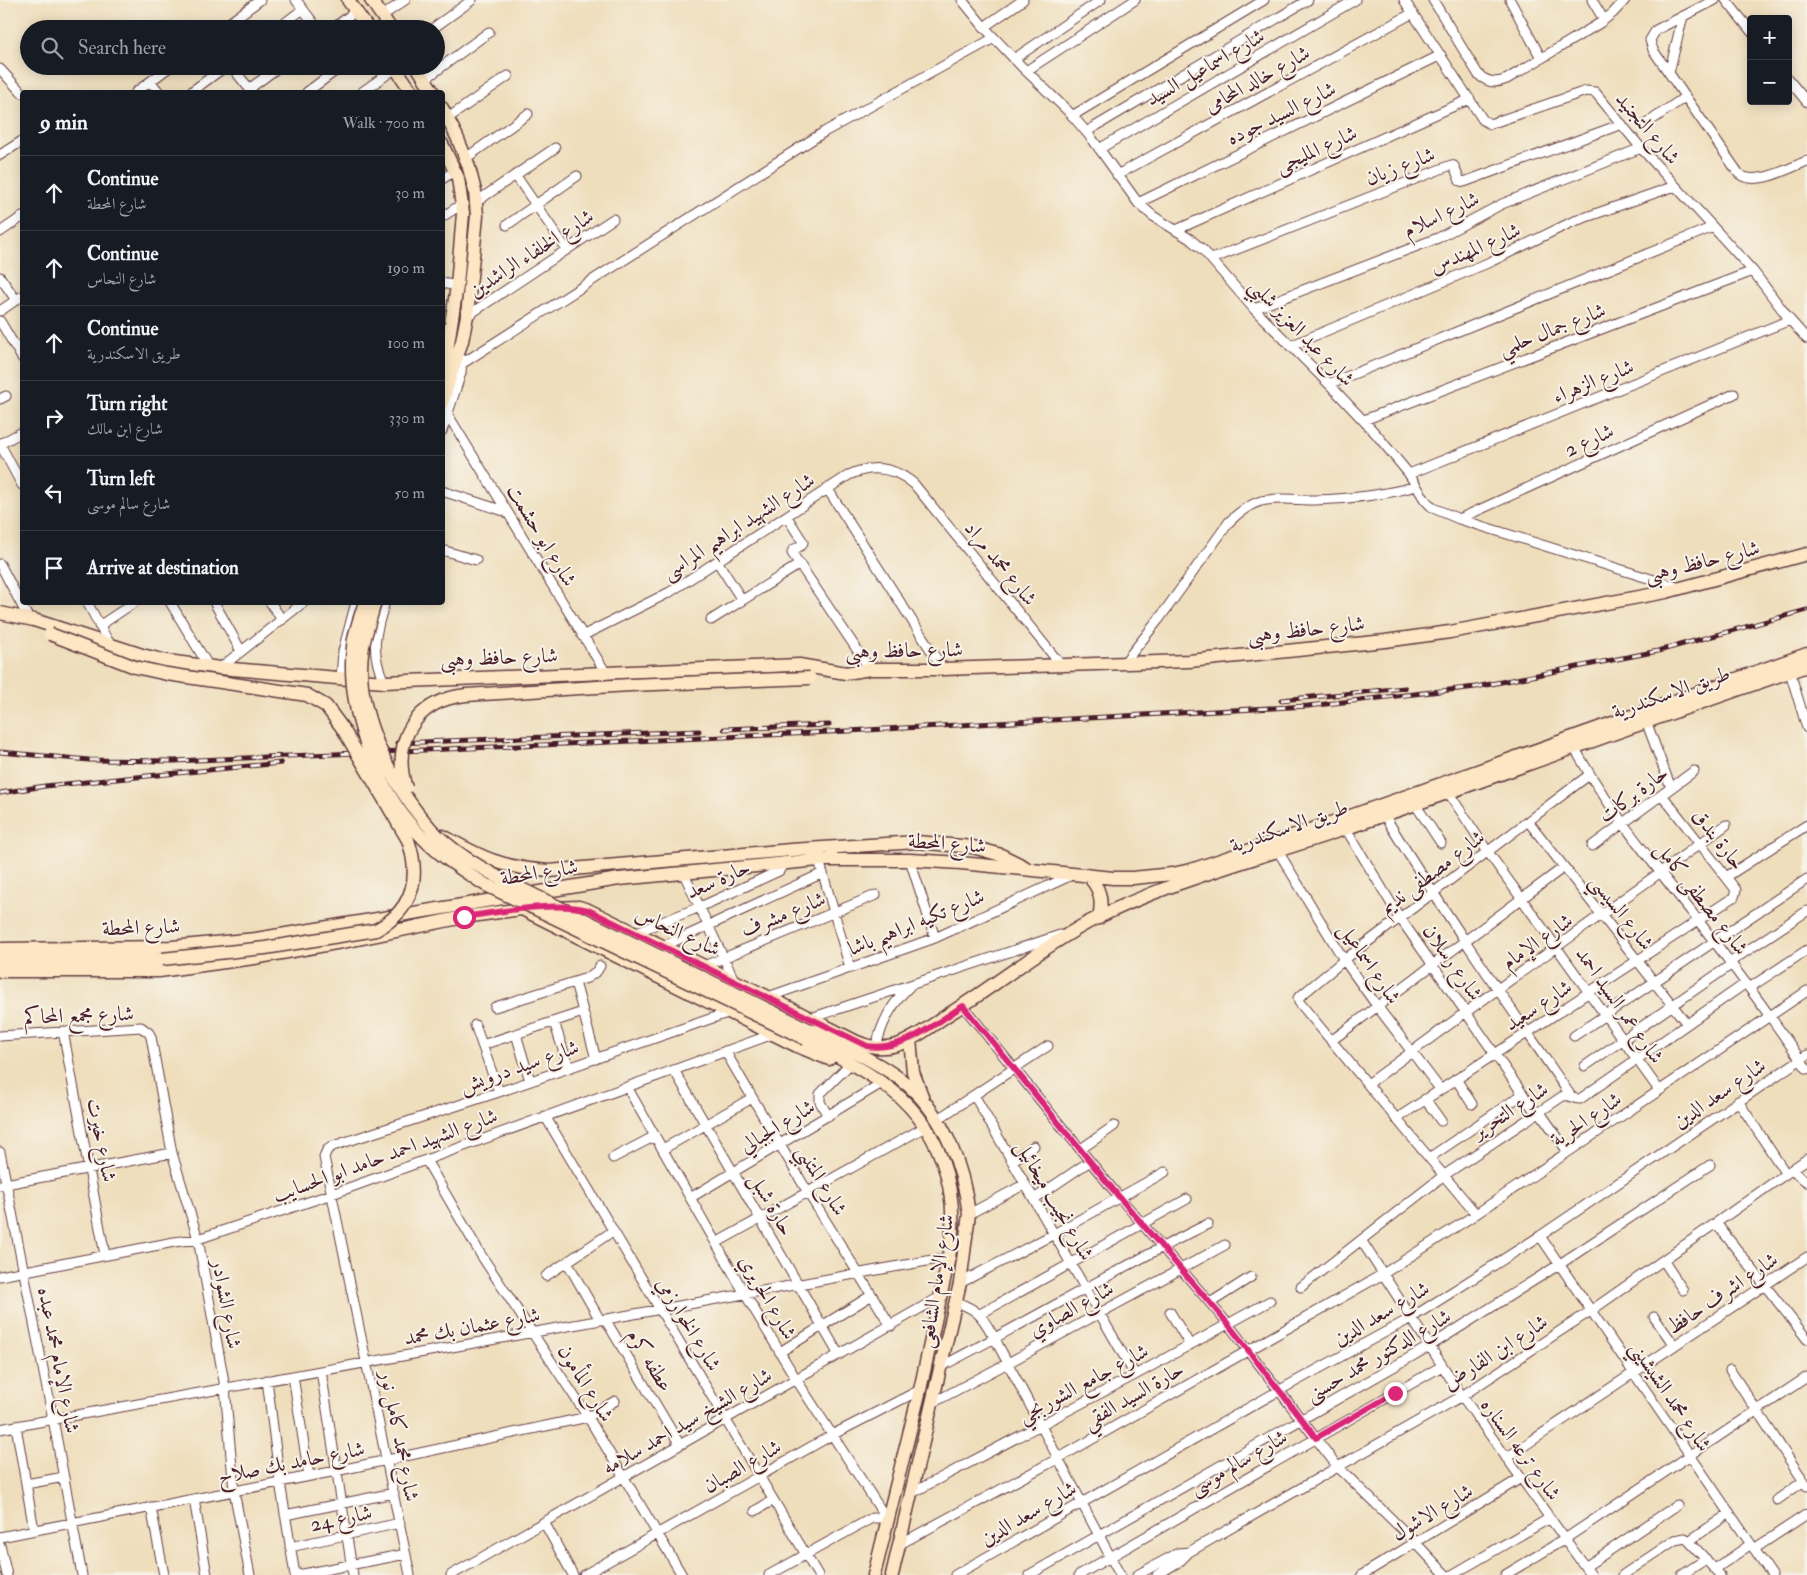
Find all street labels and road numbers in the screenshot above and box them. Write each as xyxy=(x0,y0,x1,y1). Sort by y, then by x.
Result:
street label: شارع اسماعيل السيد xyxy=(1141,22,1272,116)
street label: شارع خالد المحامى xyxy=(1200,39,1317,123)
street label: شارع السيد جوده xyxy=(1222,75,1342,155)
street label: شارع التجنيد xyxy=(1606,86,1686,173)
street label: شارع المليجى xyxy=(1271,119,1363,183)
street label: شارع زيان xyxy=(1361,141,1440,196)
street label: شارع اسلام xyxy=(1399,185,1485,248)
street label: شارع الخلفاء الراشدين xyxy=(463,203,601,307)
street label: شارع المهندس xyxy=(1425,216,1527,284)
street label: شارع عبد العزيز شلبي xyxy=(1239,272,1360,397)
street label: شارع جمال حلمي xyxy=(1495,297,1612,368)
street label: شارع الزهراء xyxy=(1549,353,1639,414)
street label: شارع 2 xyxy=(1560,417,1620,467)
street label: شارع الشهيد ابراهيم المراسى xyxy=(657,467,824,592)
street label: شارع ابو حشمت xyxy=(497,479,583,594)
street label: شارع محمد مراد xyxy=(955,515,1043,614)
street label: شارع حافظ وهبى xyxy=(1642,534,1764,593)
street label: شارع حافظ وهبى xyxy=(1246,610,1367,653)
street label: شارع حافظ وهبى xyxy=(845,636,963,669)
street label: شارع حافظ وهبى xyxy=(440,642,559,677)
street label: طريق الاسكندرية xyxy=(1609,660,1734,725)
street label: حارة بركات xyxy=(1593,759,1674,829)
street label: طريق الاسكندرية xyxy=(1227,794,1352,859)
street label: حارة بندق xyxy=(1686,803,1751,876)
street label: شارع مصطفى نديم xyxy=(1374,824,1493,924)
street label: شارع المحطة xyxy=(907,827,987,864)
street label: شارع مصطفى كامل xyxy=(1646,836,1754,963)
street label: شارع المحطة xyxy=(498,853,580,896)
street label: حارة سعد xyxy=(682,853,755,906)
street label: شارع السيسي xyxy=(1579,869,1660,960)
street label: شارع تكيه ابراهيم باشا xyxy=(844,883,991,969)
street label: شارع مشرف xyxy=(737,885,831,947)
street label: شارع النحاس xyxy=(629,900,725,967)
street label: شارع الإمام xyxy=(1496,907,1581,979)
street label: شارع المحطة xyxy=(101,913,181,946)
street label: شارع اسماعيل xyxy=(1329,917,1407,1012)
street label: شارع رسلان xyxy=(1413,919,1489,1008)
street label: شارع عمر السيد احمد xyxy=(1566,942,1670,1071)
street label: شارع سعيد xyxy=(1499,974,1579,1041)
street label: شارع مجمع المحاكم xyxy=(24,1000,135,1036)
street label: شارع سيد درويش xyxy=(456,1033,584,1103)
street label: شارع سعد الدين xyxy=(1667,1052,1774,1138)
street label: شارع التحرير xyxy=(1465,1076,1556,1150)
street label: شارع الحرية xyxy=(1545,1086,1629,1156)
street label: شارع الجبالي xyxy=(734,1093,822,1163)
street label: شارع خيرت xyxy=(76,1096,123,1185)
street label: شارع الشهيد احمد حامد ابو الحسايب xyxy=(269,1102,503,1213)
street label: شارع نجيب ميخائيل xyxy=(1006,1135,1100,1268)
street label: شارع المتنبي xyxy=(785,1140,853,1224)
street label: حارة شبل xyxy=(742,1168,800,1241)
street label: شارع الإمام الشافعى xyxy=(913,1212,964,1351)
street label: شارع اشرف حافظ xyxy=(1661,1246,1785,1344)
street label: شارع الحريري xyxy=(729,1250,803,1347)
street label: شارع الشوادر xyxy=(201,1255,248,1352)
street label: شارع الخوارزمي xyxy=(646,1272,727,1378)
street label: شارع الصاوي xyxy=(1024,1275,1121,1347)
street label: شارع سعد الدين xyxy=(1328,1275,1437,1355)
street label: شارع الإمام محمد عبده xyxy=(27,1285,86,1436)
street label: شارع عثمان بك محمد xyxy=(402,1301,543,1356)
street label: شارع الدكتور محمد حسنى xyxy=(1300,1303,1458,1412)
street label: شارع ابن الفارض xyxy=(1437,1308,1555,1400)
street label: عطفه كرم xyxy=(617,1324,679,1399)
street label: شارع محمد الشيشيني xyxy=(1619,1336,1718,1460)
street label: شارع المأمون xyxy=(548,1338,622,1429)
street label: شارع جامع الشوربجي xyxy=(1013,1338,1156,1435)
street label: حارة السيد الفقي xyxy=(1078,1356,1192,1441)
street label: شارع الشيخ سيد احمد سلامه xyxy=(597,1362,780,1485)
street label: شارع محمد كامل نور xyxy=(369,1367,425,1504)
street label: شارع ترعه السناره xyxy=(1471,1393,1567,1508)
street label: شارع سالم موسى xyxy=(1184,1423,1294,1505)
street label: شارع الصبان xyxy=(698,1433,788,1503)
street label: شارع حامد بك صلاح xyxy=(215,1435,368,1495)
street label: شارع سعد الدين xyxy=(975,1475,1084,1555)
street label: شارع الاشول xyxy=(1386,1477,1480,1551)
street label: شارع 24 xyxy=(308,1499,375,1542)

